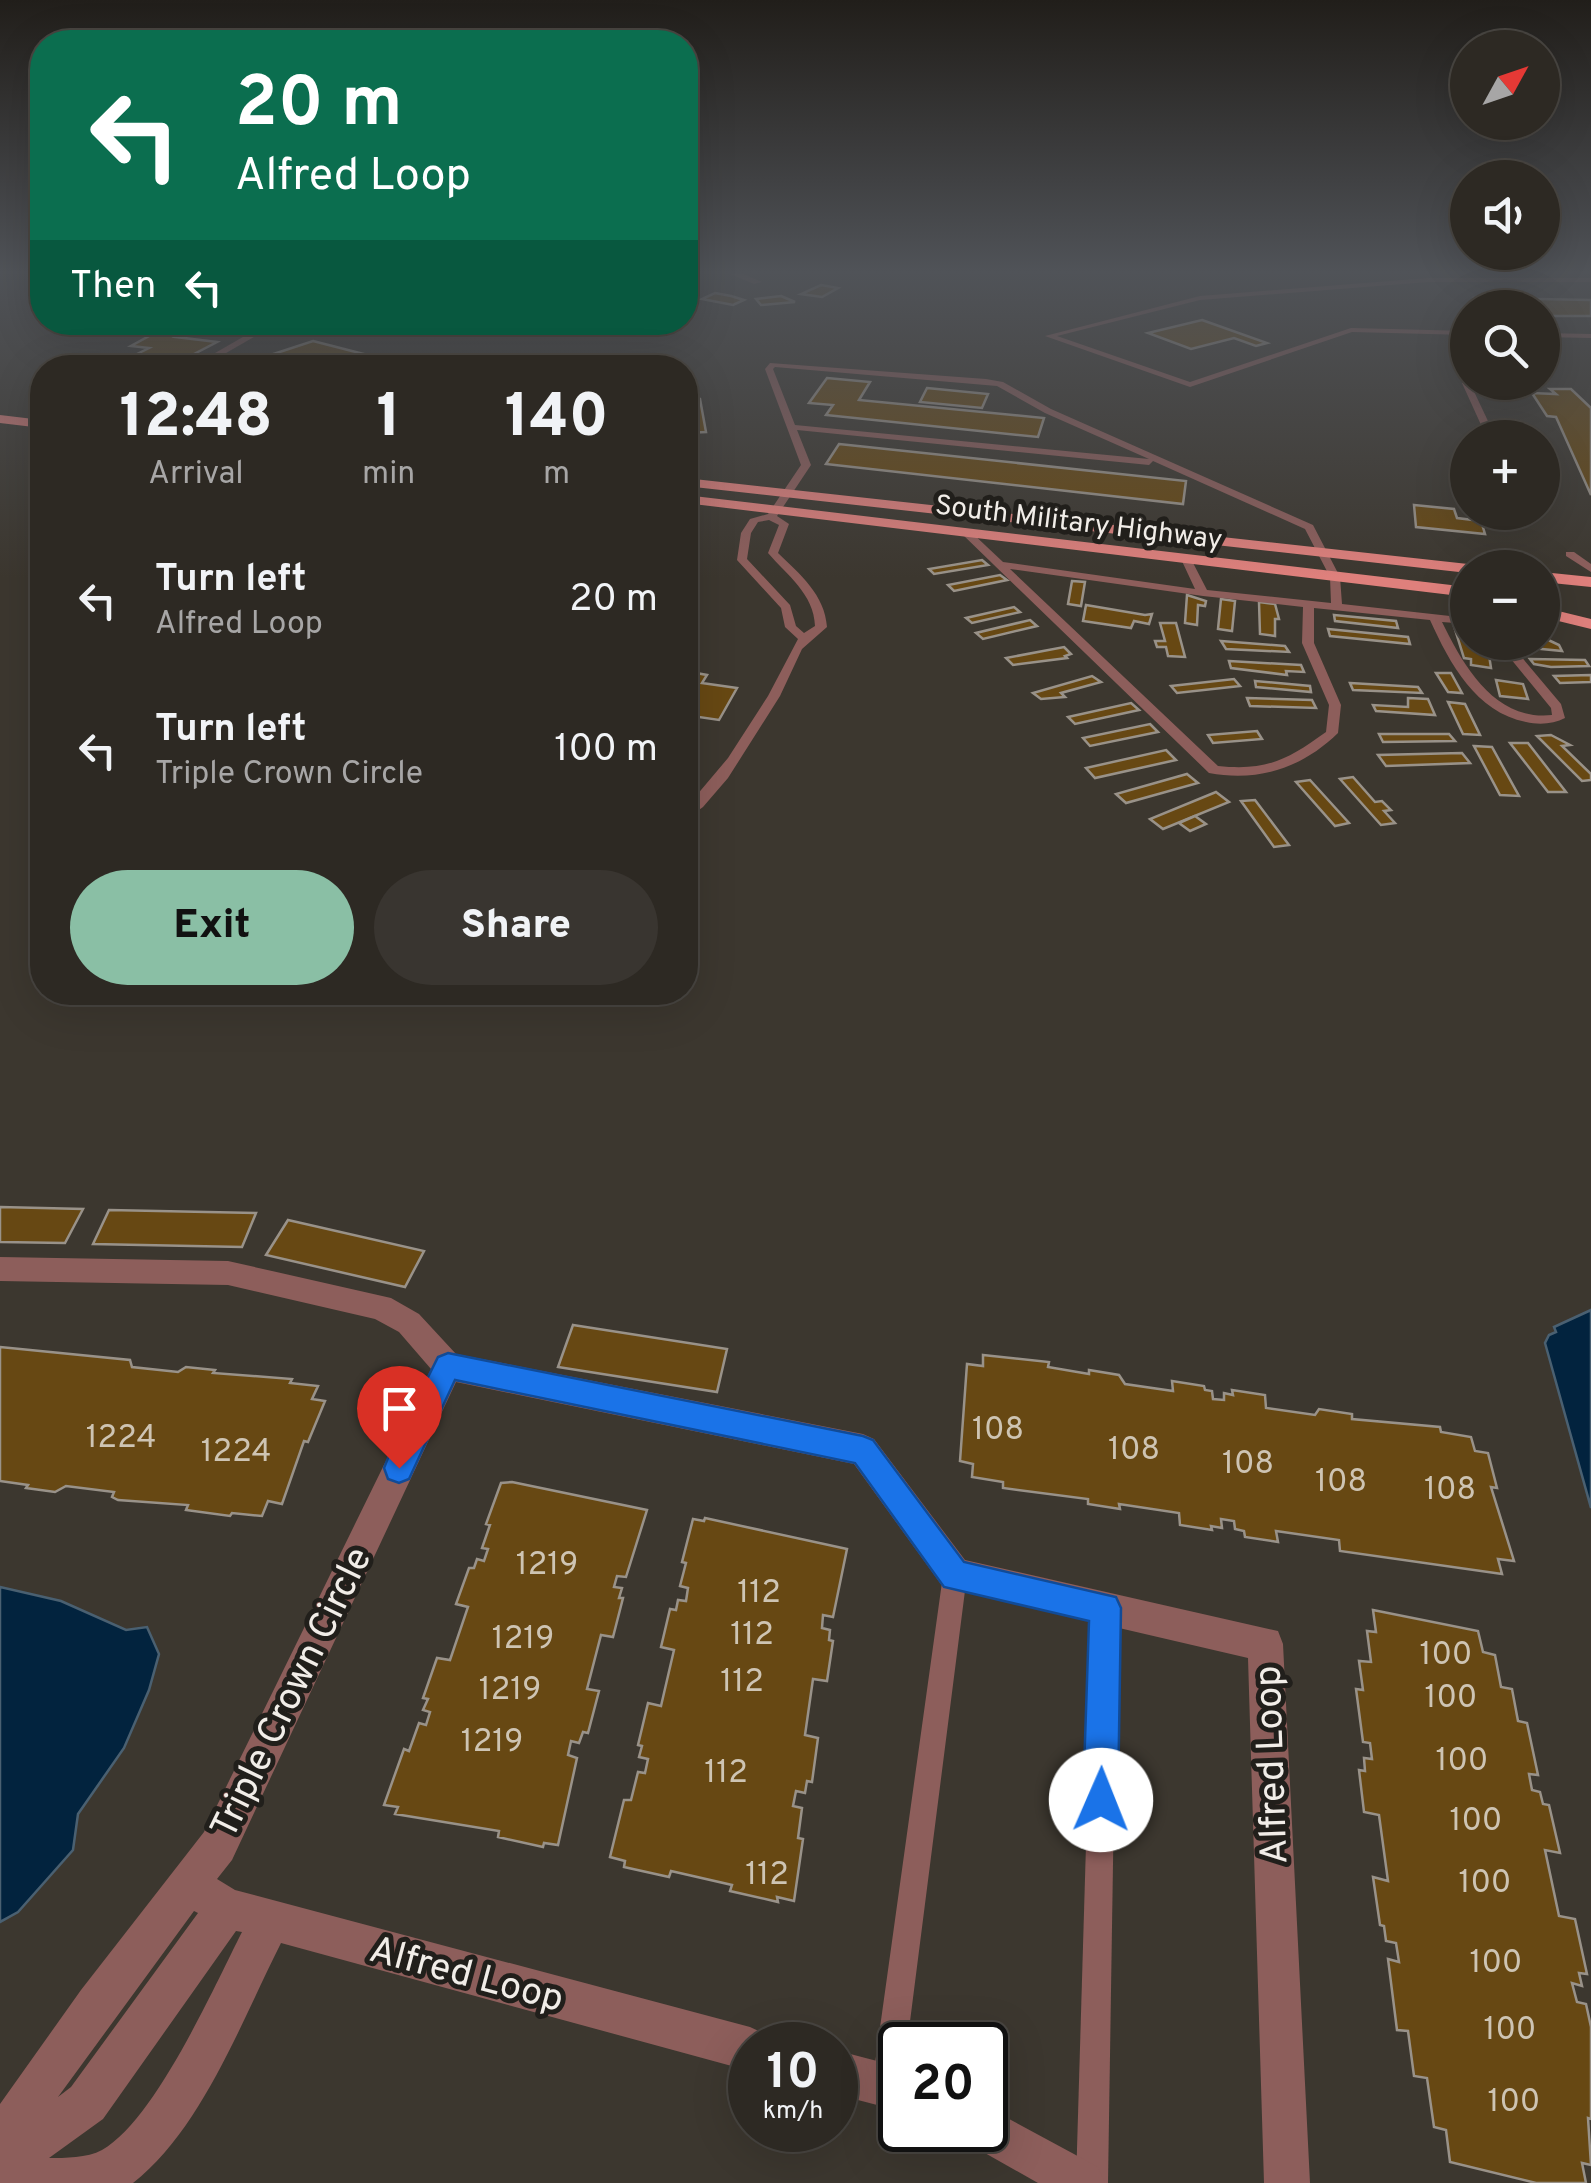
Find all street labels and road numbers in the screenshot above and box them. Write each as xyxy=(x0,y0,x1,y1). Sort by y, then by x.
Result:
street label: South Military Highway xyxy=(933,488,1224,559)
street label: Triple Crown Circle xyxy=(201,1540,385,1847)
street label: Alfred Loop xyxy=(1246,1664,1301,1865)
street label: Alfred Loop xyxy=(364,1927,569,2026)

